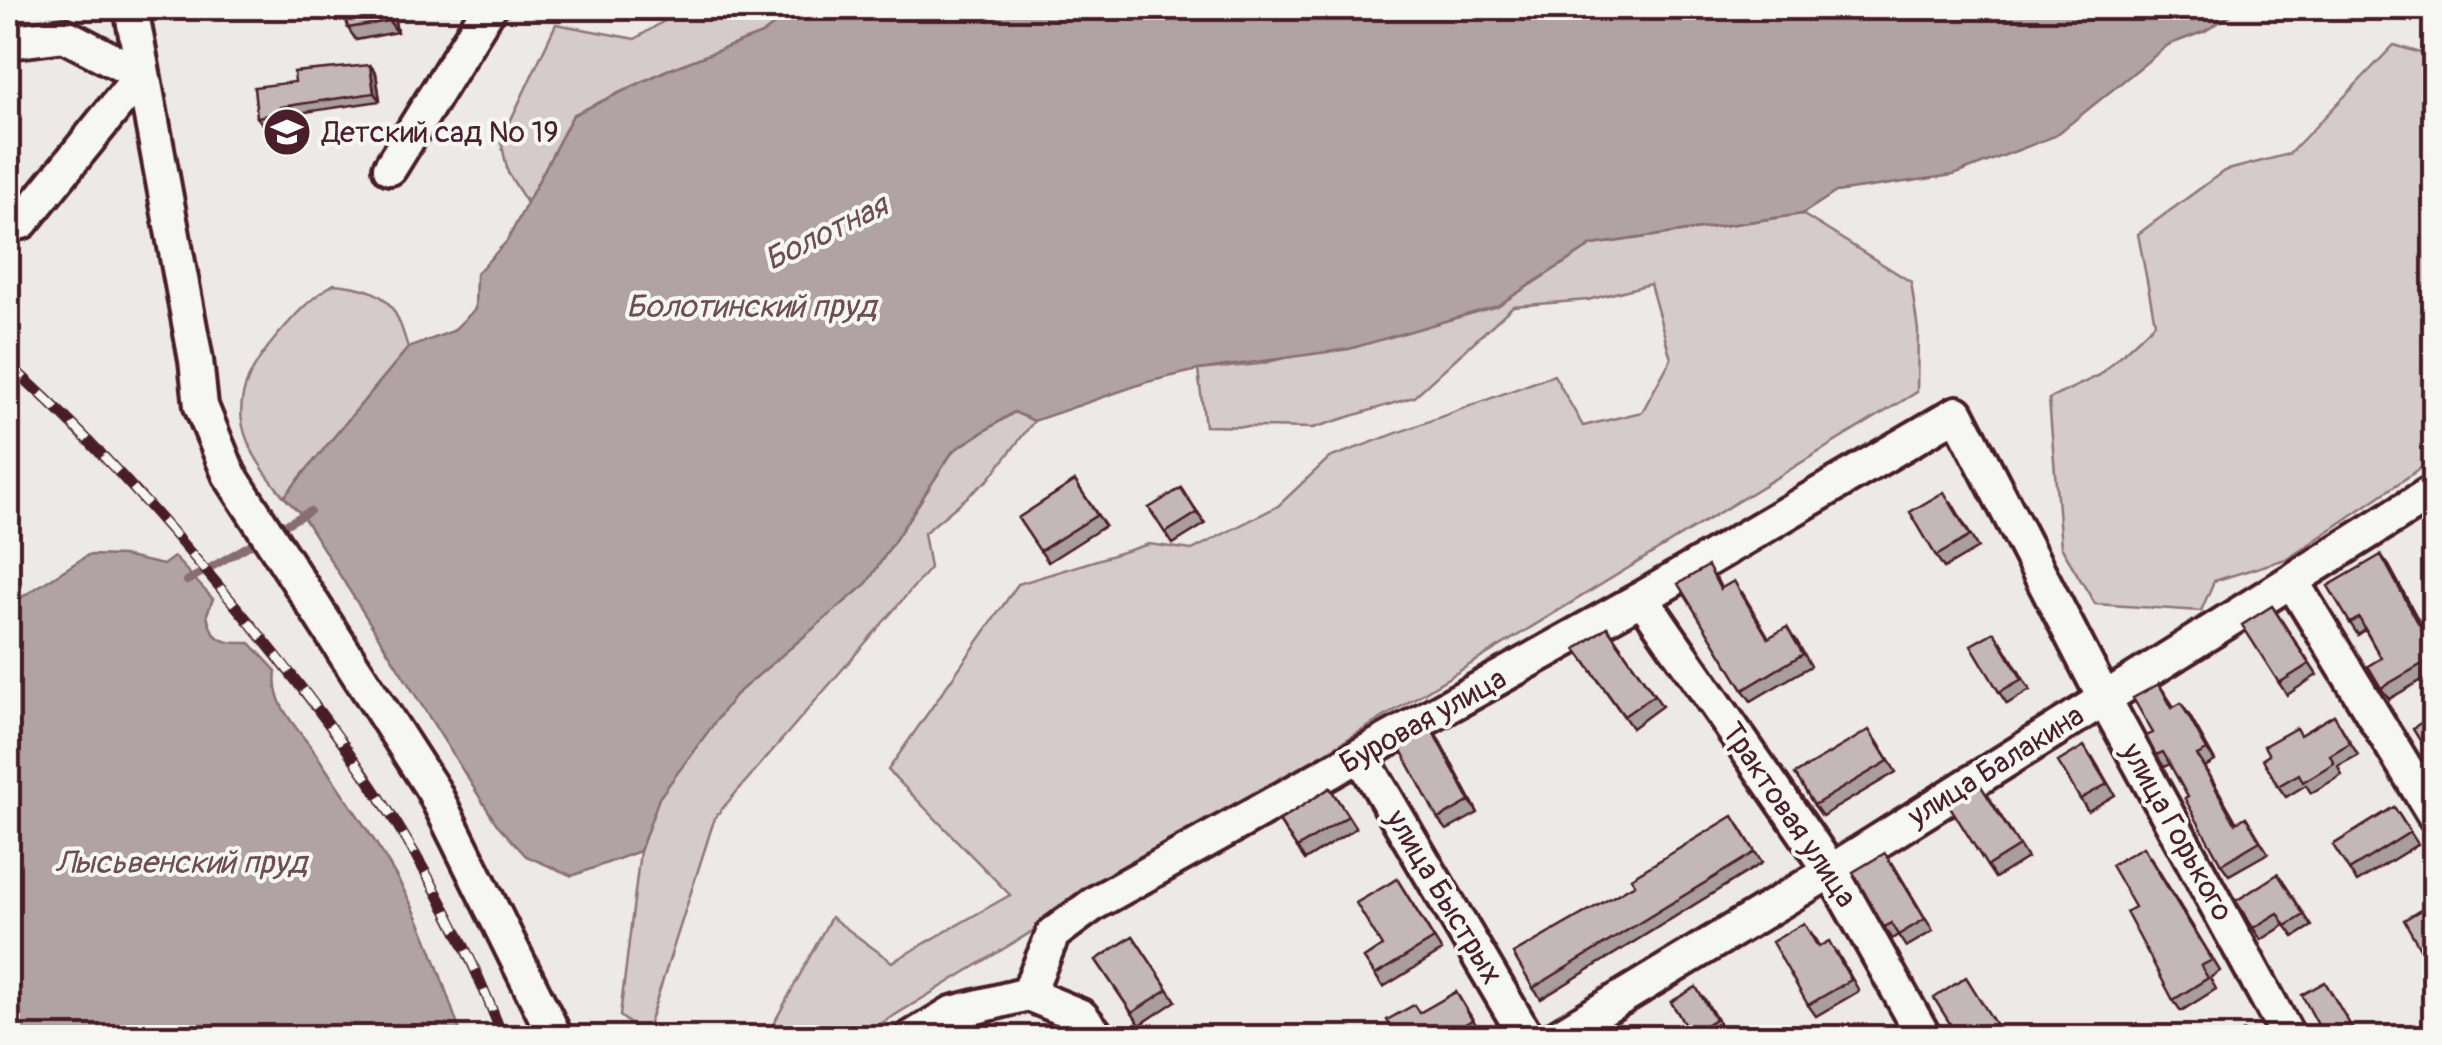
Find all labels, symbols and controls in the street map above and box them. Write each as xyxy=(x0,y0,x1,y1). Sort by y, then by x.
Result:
school or university icon: Детский сад № 19 xyxy=(261,106,313,158)
place label: Детский сад № 19 xyxy=(321,114,559,151)
water label: Болотная xyxy=(758,185,897,280)
water label: Болотинский пруд xyxy=(626,287,879,327)
street label: Буровая улица xyxy=(1333,660,1513,782)
street label: улица Балакина xyxy=(1900,697,2091,835)
street label: Трактовая улица xyxy=(1713,715,1865,915)
street label: улица Горького xyxy=(2112,736,2241,927)
street label: улица Быстрых xyxy=(1377,802,1510,991)
water label: Лысьвенский пруд xyxy=(55,843,310,883)

